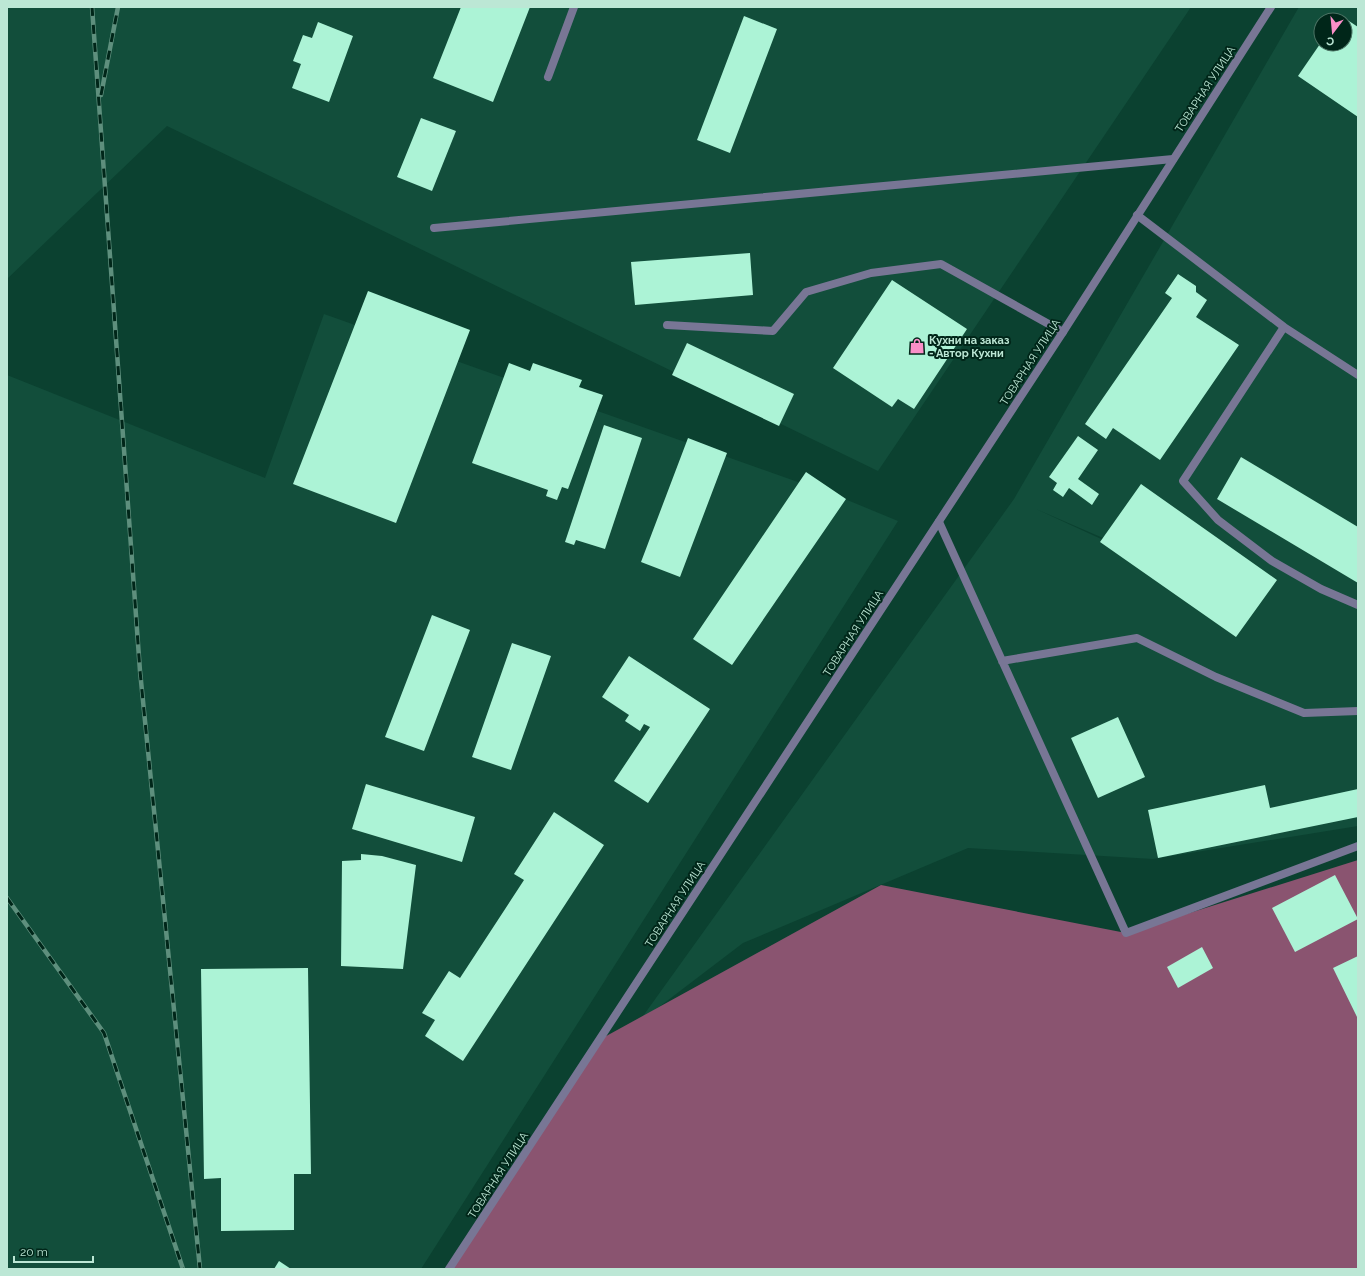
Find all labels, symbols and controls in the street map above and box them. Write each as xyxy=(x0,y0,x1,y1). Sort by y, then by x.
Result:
north arrow xyxy=(1313,12,1353,52)
text: С xyxy=(1325,34,1336,48)
street label: ТОВАРНАЯ УЛИЦА xyxy=(1173,43,1238,135)
street label: ТОВАРНАЯ УЛИЦА xyxy=(998,316,1063,408)
place label: Кухни на заказ - Автор Кухни xyxy=(929,334,1010,360)
shop icon: Кухни на заказ - Автор Кухни xyxy=(908,337,926,355)
street label: ТОВАРНАЯ УЛИЦА xyxy=(821,587,886,679)
street label: ТОВАРНАЯ УЛИЦА xyxy=(643,858,708,950)
street label: ТОВАРНАЯ УЛИЦА xyxy=(466,1129,531,1221)
scale bar xyxy=(14,1238,93,1264)
text: 20 m xyxy=(20,1245,48,1259)

